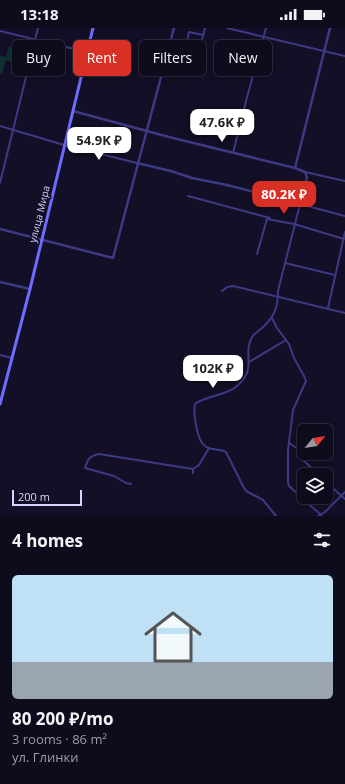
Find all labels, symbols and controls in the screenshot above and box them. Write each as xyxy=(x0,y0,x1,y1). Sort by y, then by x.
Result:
text: 13:18 xyxy=(20,4,59,24)
chip: Buy xyxy=(12,40,65,76)
chip: Rent xyxy=(73,40,131,76)
chip: Filters xyxy=(139,40,206,76)
chip: New xyxy=(214,40,272,76)
pin: 47.6K ₽ xyxy=(185,109,259,143)
text: 47.6K ₽ xyxy=(199,113,245,131)
pin: 54.9K ₽ xyxy=(62,127,136,161)
text: 54.9K ₽ xyxy=(76,131,122,149)
pin: 80.2K ₽ xyxy=(247,181,321,215)
street label: улица Мира xyxy=(25,184,53,244)
text: 80.2K ₽ xyxy=(261,185,307,203)
pin: 102K ₽ xyxy=(180,355,246,389)
text: 102K ₽ xyxy=(192,359,234,377)
north arrow xyxy=(297,424,333,460)
map controls xyxy=(297,424,333,504)
button: layers xyxy=(297,468,333,504)
scale bar xyxy=(12,488,82,507)
text: 200 m xyxy=(18,489,50,504)
text: 4 homes xyxy=(12,529,83,552)
icon: filters xyxy=(311,529,333,551)
icon: home xyxy=(137,601,209,673)
text: 80 200 ₽/mo xyxy=(12,707,114,730)
text: 3 rooms · 86 m² xyxy=(12,730,107,748)
text: ул. Глинки xyxy=(12,748,78,766)

